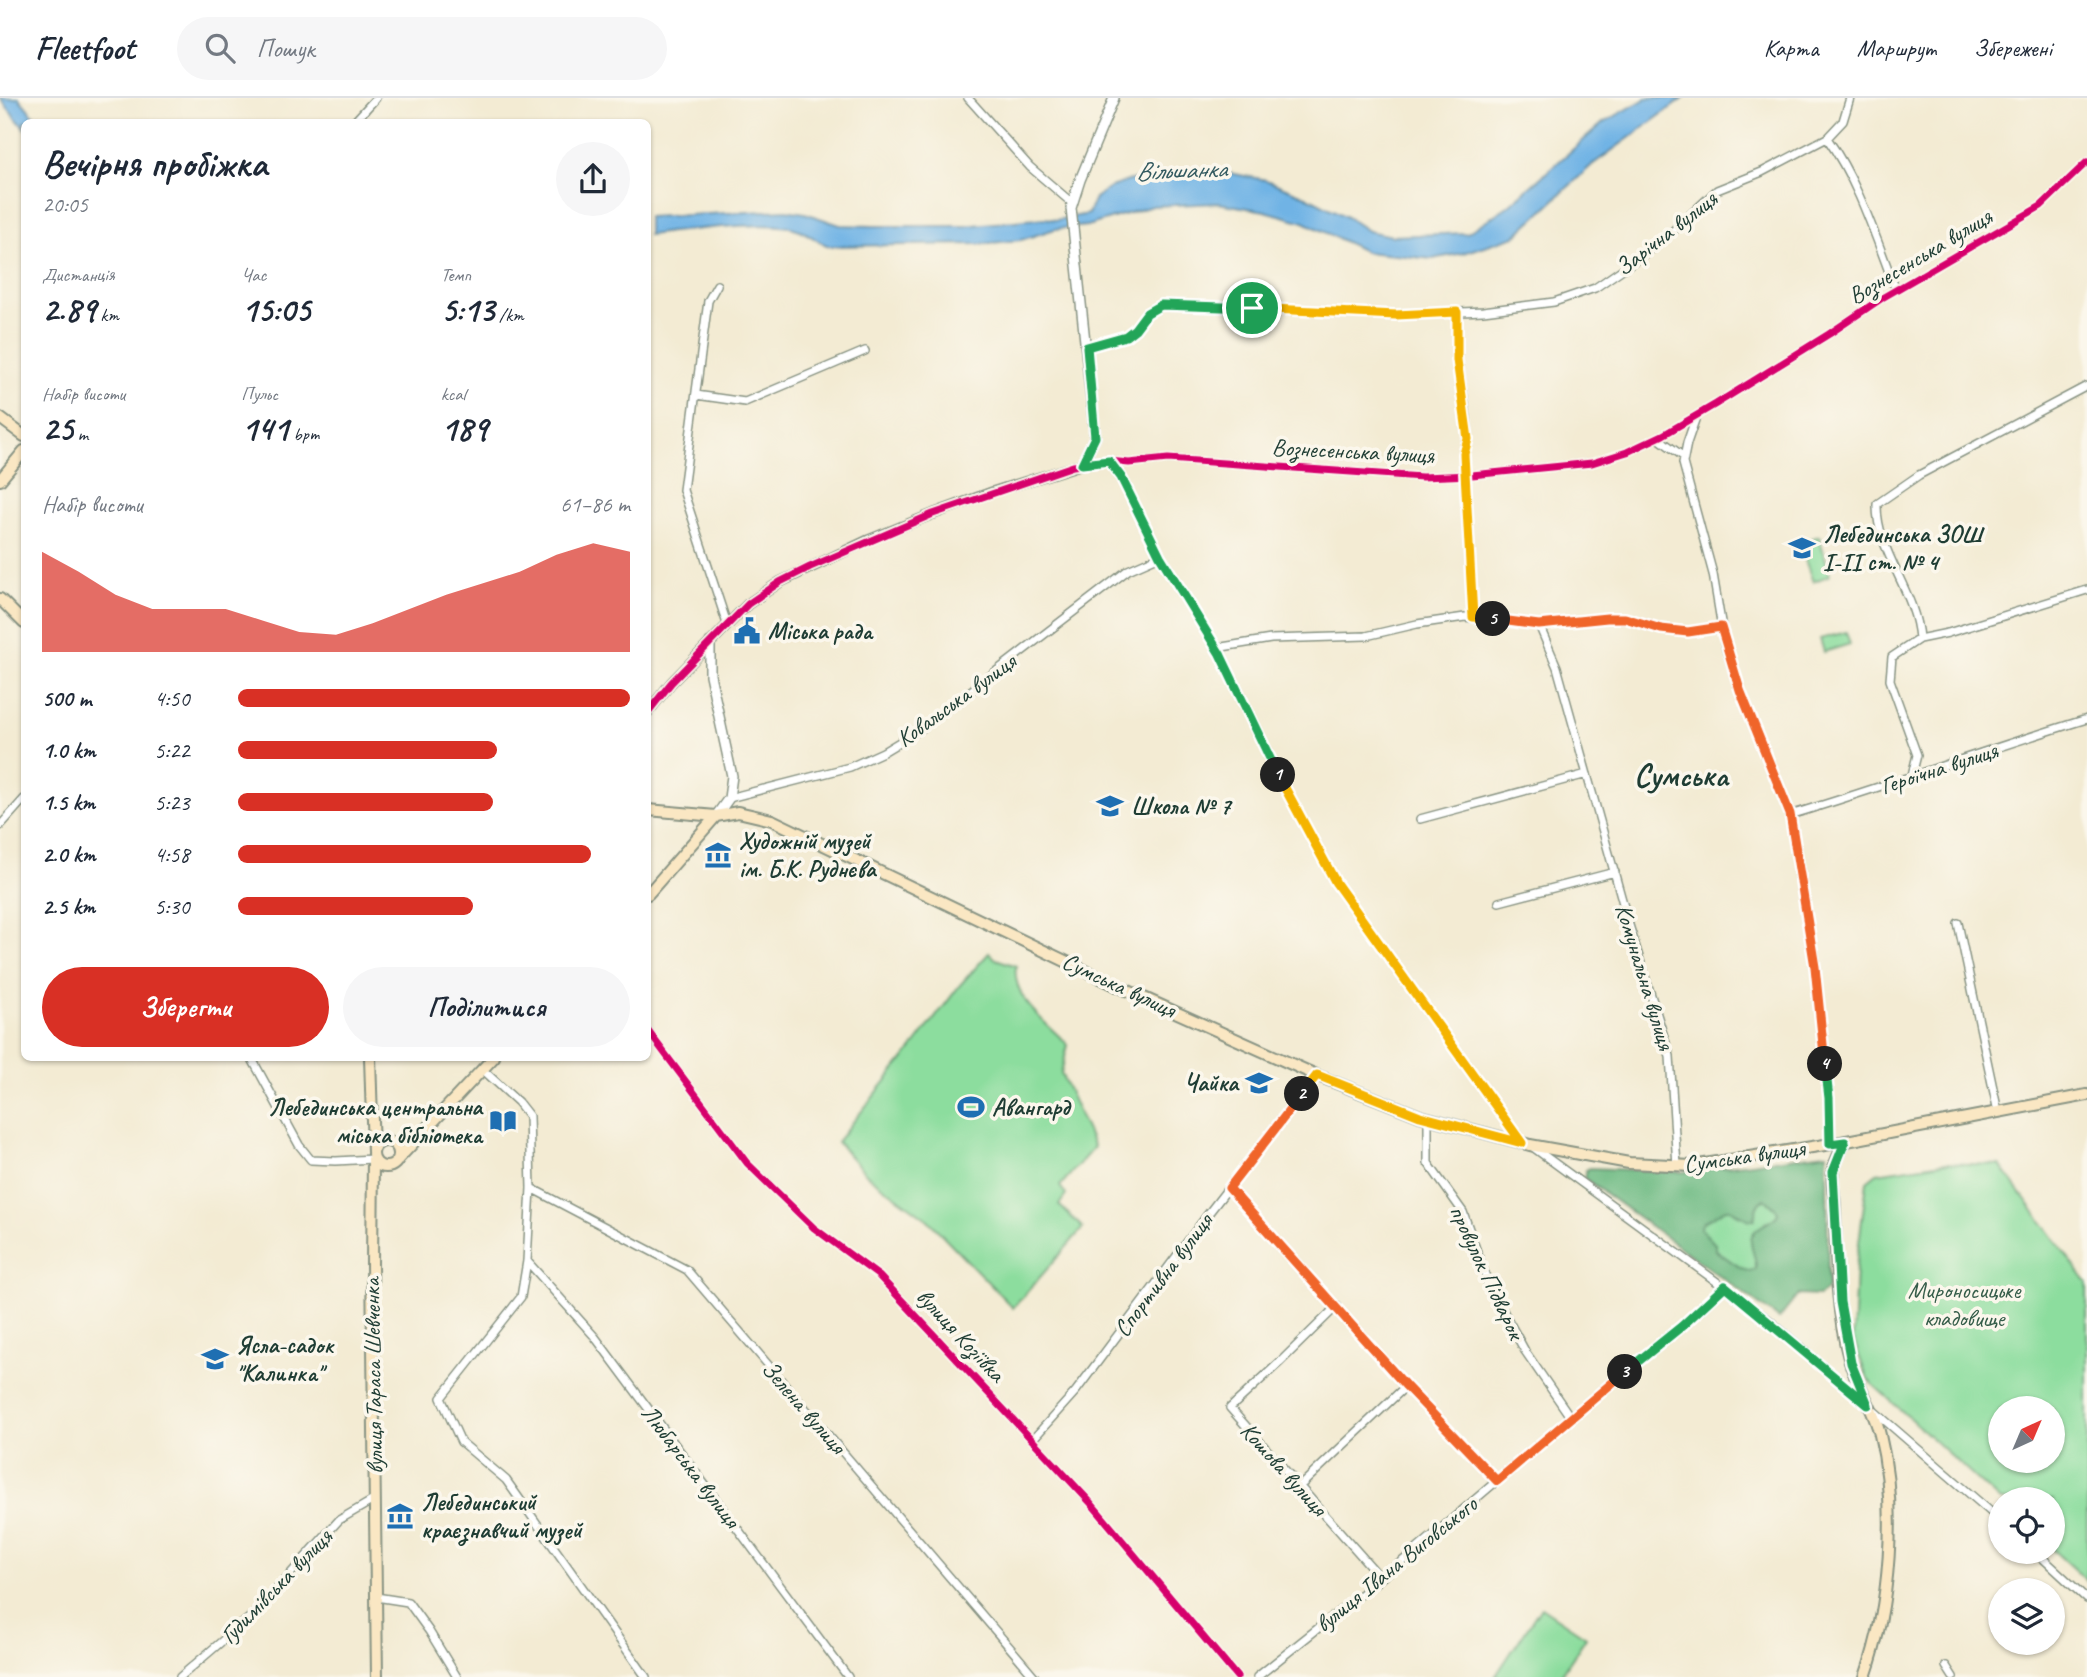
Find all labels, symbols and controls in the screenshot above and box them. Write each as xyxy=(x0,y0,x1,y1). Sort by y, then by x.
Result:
search box xyxy=(177,17,667,80)
text: Fleetfoot xyxy=(35,27,135,69)
icon: search xyxy=(201,29,239,67)
text: Пошук xyxy=(257,32,315,65)
text: Карта xyxy=(1764,33,1819,63)
text: Маршрут xyxy=(1857,33,1936,63)
text: Збережені xyxy=(1974,33,2052,63)
text: Вечірня пробіжка xyxy=(42,140,267,187)
button: share xyxy=(556,142,630,216)
water label: Вільшанка xyxy=(1135,152,1229,188)
street label: Зарічна вулиця xyxy=(1609,183,1724,282)
text: 20:05 xyxy=(42,190,88,219)
street label: Вознесенська вулиця xyxy=(1843,201,1999,312)
text: Дистанція xyxy=(42,263,115,287)
text: Час xyxy=(241,263,266,287)
text: Темп xyxy=(441,263,471,287)
pin xyxy=(1222,278,1282,338)
text: 2.89 xyxy=(42,287,96,332)
text: 15:05 xyxy=(241,287,310,332)
text: 5:13 xyxy=(441,287,494,332)
icon: arrive xyxy=(1233,289,1271,327)
text: km xyxy=(96,303,119,327)
text: /km xyxy=(494,303,524,327)
text: Набір висоти xyxy=(42,382,125,406)
text: Пульс xyxy=(241,382,278,406)
text: kcal xyxy=(441,382,466,406)
text: 25 xyxy=(42,406,73,451)
text: 141 xyxy=(241,406,289,451)
text: 189 xyxy=(441,406,488,451)
text: m xyxy=(73,422,88,446)
text: bpm xyxy=(289,422,319,446)
street label: Вознесенська вулиця xyxy=(1271,432,1436,471)
text: Набір висоти xyxy=(42,490,142,519)
text: 61–86 m xyxy=(560,490,630,519)
place label: Лебединська ЗОШ І-ІІ ст. № 4 xyxy=(1823,519,1985,577)
school or university icon: Лебединська ЗОШ І-ІІ ст. № 4 xyxy=(1787,533,1817,563)
pin: 5 xyxy=(1476,602,1510,636)
text: 5 xyxy=(1488,606,1497,630)
public building icon: Міська рада xyxy=(732,616,762,646)
place label: Міська рада xyxy=(768,616,874,646)
street label: Ковальська вулиця xyxy=(890,645,1023,754)
text: 500 m xyxy=(42,684,91,713)
text: 4:50 xyxy=(154,684,190,713)
street label: Героїчна вулиця xyxy=(1876,735,2003,801)
text: 1.0 km xyxy=(42,736,96,765)
text: 5:22 xyxy=(154,736,190,765)
district label: Сумська xyxy=(1634,755,1730,796)
pin: 1 xyxy=(1260,758,1296,792)
text: 1 xyxy=(1273,762,1282,786)
text: 1.5 km xyxy=(42,788,95,817)
text: 5:23 xyxy=(154,788,190,817)
school or university icon: Школа № 7 xyxy=(1095,791,1125,821)
place label: Школа № 7 xyxy=(1131,791,1233,821)
place label: Художній музей ім. Б.К. Руднєва xyxy=(739,826,878,884)
text: 2.0 km xyxy=(42,840,96,869)
text: 4:58 xyxy=(154,840,190,869)
museum icon: Художній музей ім. Б.К. Руднєва xyxy=(703,840,733,870)
text: 2.5 km xyxy=(42,892,95,921)
text: 5:30 xyxy=(154,892,190,921)
street label: Комунальна вулиця xyxy=(1609,900,1682,1055)
street label: Сумська вулиця xyxy=(1058,946,1182,1025)
button: Зберегти xyxy=(42,967,329,1047)
button: Поділитися xyxy=(343,967,630,1047)
pin: 4 xyxy=(1808,1046,1842,1082)
text: 4 xyxy=(1820,1051,1829,1075)
place label: Чайка xyxy=(1183,1068,1240,1098)
school or university icon: Чайка xyxy=(1244,1068,1274,1098)
pin: 2 xyxy=(1284,1076,1320,1112)
text: 2 xyxy=(1297,1081,1306,1105)
place label: Лебединська центральна міська бібліотека xyxy=(268,1092,484,1150)
sports icon: Авангард xyxy=(956,1092,986,1122)
place label: Авангард xyxy=(992,1092,1072,1122)
library icon: Лебединська центральна міська бібліотека xyxy=(488,1106,518,1136)
street label: Сумська вулиця xyxy=(1682,1132,1808,1179)
street label: провулок Підварок xyxy=(1443,1200,1532,1346)
street label: Спортивна вулиця xyxy=(1107,1206,1220,1343)
street label: вулиця Тараса Шевченка xyxy=(356,1275,390,1474)
park label: Мироносицьке кладовище xyxy=(1908,1275,2022,1333)
street label: вулиця Козіївка xyxy=(909,1282,1013,1390)
place label: Ясла-садок "Калинка" xyxy=(236,1330,335,1388)
school or university icon: Ясла-садок "Калинка" xyxy=(200,1344,230,1374)
street label: Зелена вулиця xyxy=(755,1354,854,1461)
pin: 3 xyxy=(1608,1354,1642,1390)
text: 3 xyxy=(1620,1359,1629,1383)
north arrow xyxy=(1988,1396,2065,1474)
map controls xyxy=(1988,1396,2065,1655)
street label: Любарська вулиця xyxy=(635,1399,748,1535)
street label: Кошова вулиця xyxy=(1234,1416,1335,1523)
place label: Лебединський краєзнавчий музей xyxy=(421,1487,584,1546)
button: locate xyxy=(1988,1487,2065,1564)
street label: вулиця Івана Виговського xyxy=(1309,1488,1484,1639)
museum icon: Лебединський краєзнавчий музей xyxy=(385,1501,415,1531)
street label: Гудимівська вулиця xyxy=(213,1521,339,1650)
button: layers xyxy=(1988,1578,2065,1655)

